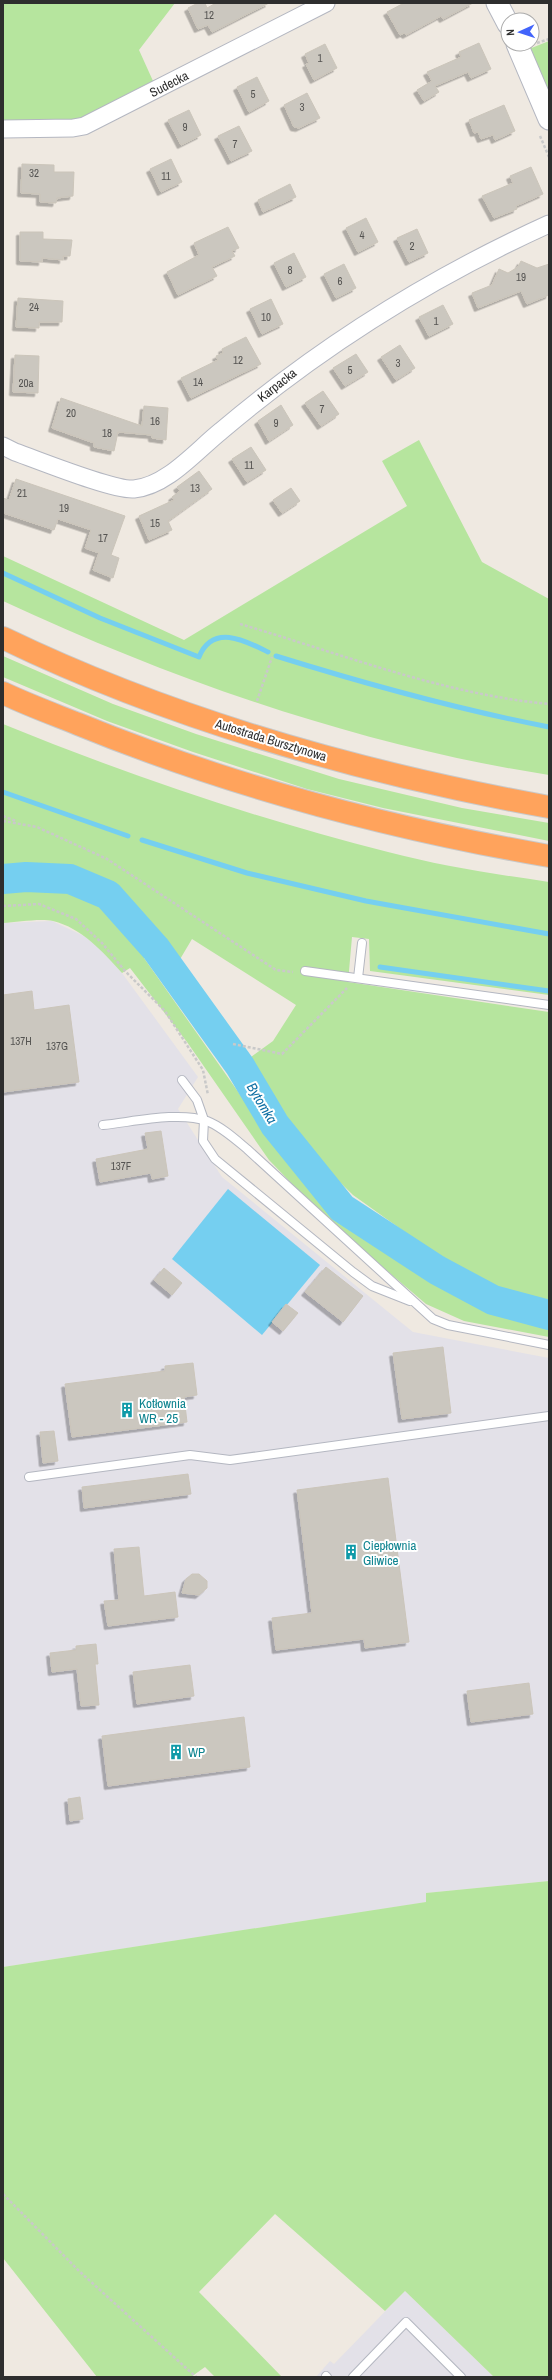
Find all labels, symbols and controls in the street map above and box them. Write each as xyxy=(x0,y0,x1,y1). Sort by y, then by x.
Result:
house number: 12 xyxy=(204,8,214,22)
north arrow xyxy=(500,12,540,52)
text: N xyxy=(503,29,517,36)
house number: 1 xyxy=(317,51,323,65)
street label: Sudecka xyxy=(147,67,191,101)
house number: 5 xyxy=(250,87,256,101)
house number: 3 xyxy=(299,100,305,114)
house number: 9 xyxy=(182,120,188,134)
house number: 7 xyxy=(232,137,238,151)
house number: 32 xyxy=(29,166,39,180)
house number: 11 xyxy=(161,169,171,183)
house number: 4 xyxy=(359,228,365,242)
house number: 2 xyxy=(409,239,415,253)
house number: 8 xyxy=(287,263,293,277)
house number: 19 xyxy=(516,270,526,284)
house number: 6 xyxy=(337,274,343,288)
house number: 24 xyxy=(29,300,39,314)
house number: 10 xyxy=(261,310,271,324)
house number: 1 xyxy=(433,314,439,328)
house number: 12 xyxy=(233,353,243,367)
house number: 3 xyxy=(395,356,401,370)
house number: 5 xyxy=(347,363,353,377)
street label: Karpacka xyxy=(254,364,300,406)
house number: 14 xyxy=(193,375,203,389)
house number: 20a xyxy=(18,376,34,390)
house number: 7 xyxy=(319,402,325,416)
house number: 20 xyxy=(66,406,76,420)
house number: 16 xyxy=(150,414,160,428)
house number: 9 xyxy=(273,416,279,430)
house number: 18 xyxy=(102,426,112,440)
house number: 11 xyxy=(244,458,254,472)
house number: 13 xyxy=(190,481,200,495)
house number: 21 xyxy=(17,486,27,500)
house number: 19 xyxy=(59,501,69,515)
house number: 15 xyxy=(150,516,160,530)
house number: 17 xyxy=(98,531,108,545)
street label: Autostrada Bursztynowa xyxy=(212,715,329,765)
house number: 137H xyxy=(10,1034,32,1048)
house number: 137G xyxy=(46,1039,68,1053)
water label: Bytomka xyxy=(243,1079,281,1127)
house number: 137F xyxy=(111,1159,132,1173)
place label: Kotłownia WR - 25 xyxy=(139,1395,186,1427)
building icon: Kotłownia WR - 25 xyxy=(118,1401,136,1419)
place label: Ciepłownia Gliwice xyxy=(363,1537,416,1569)
building icon: Ciepłownia Gliwice xyxy=(342,1543,360,1561)
building icon: WP xyxy=(167,1743,185,1761)
place label: WP xyxy=(188,1744,205,1761)

